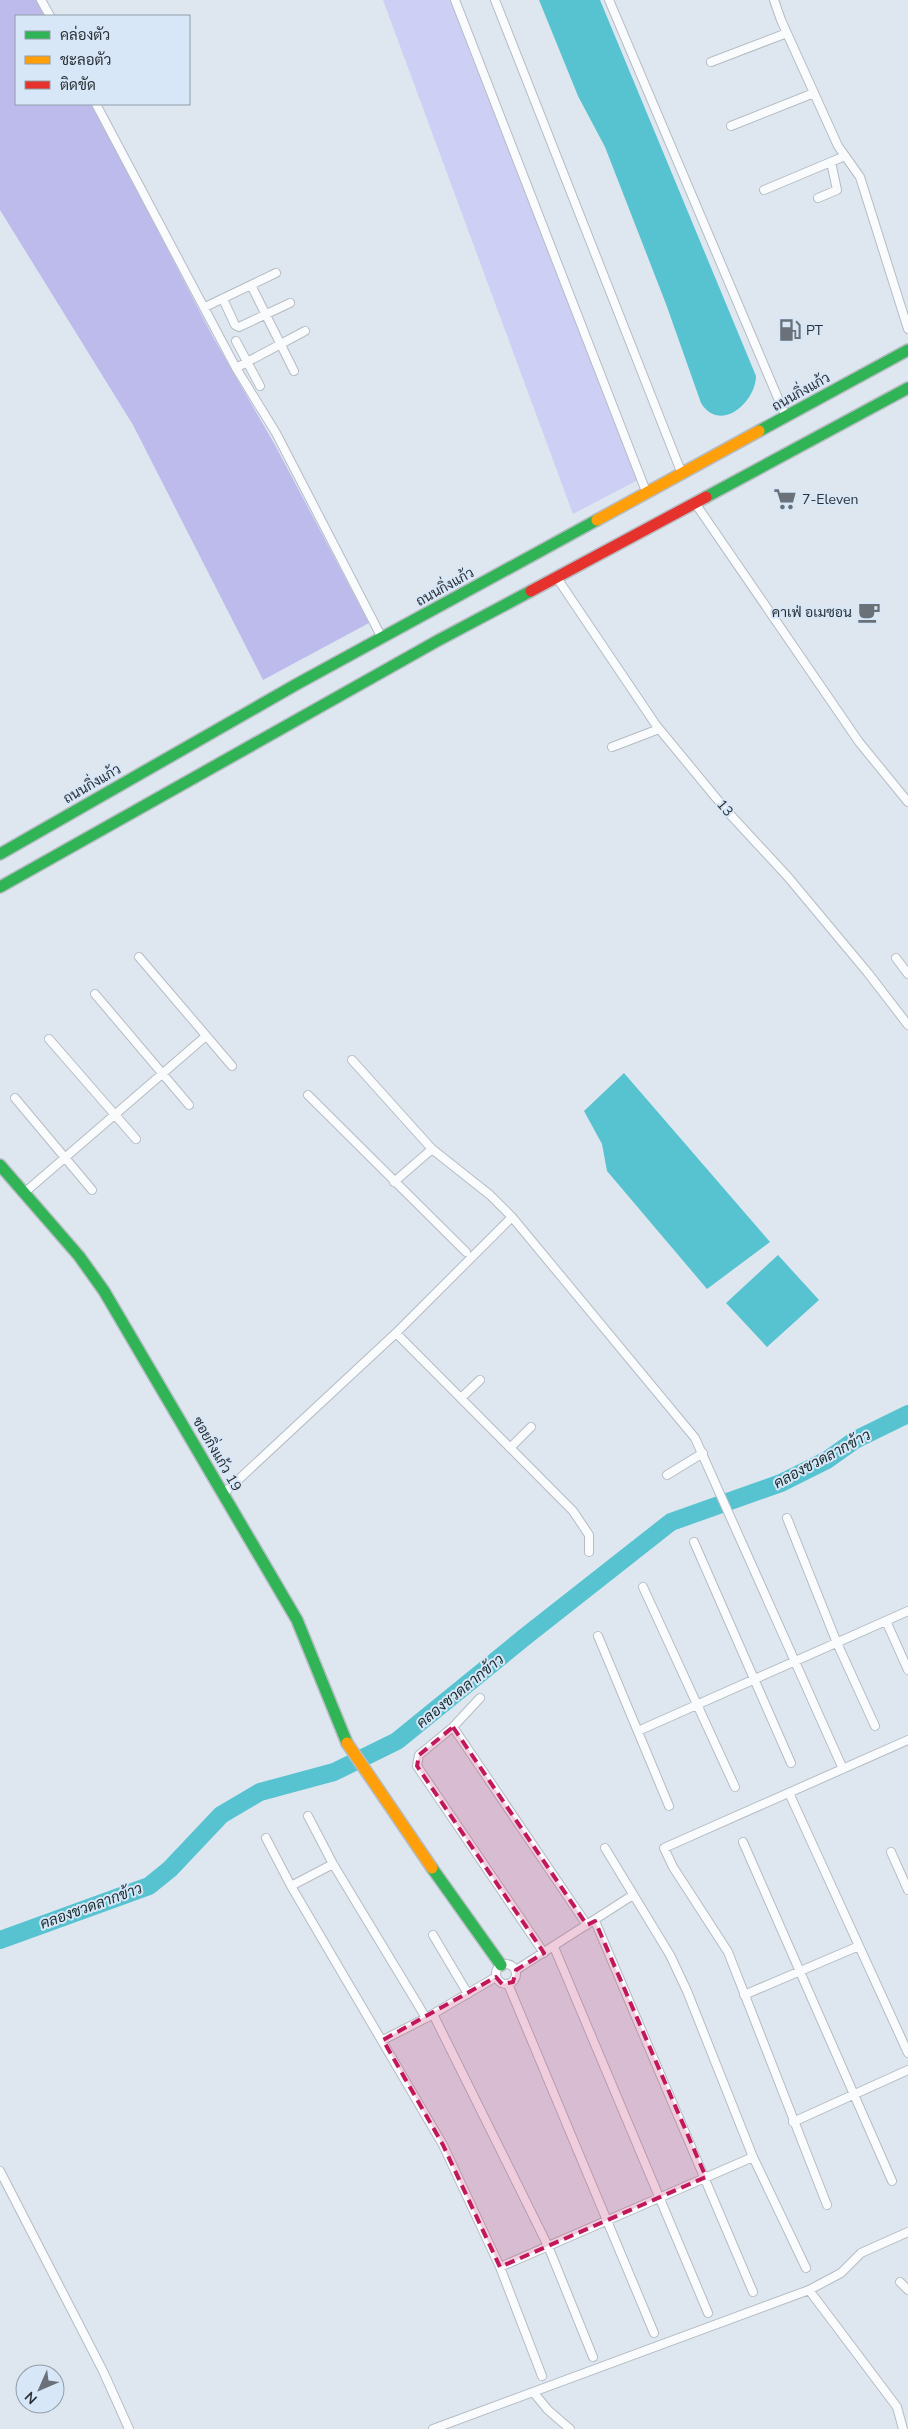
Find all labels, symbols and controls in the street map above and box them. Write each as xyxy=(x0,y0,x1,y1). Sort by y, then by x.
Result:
legend xyxy=(15,15,190,105)
text: คล่องตัว xyxy=(60,25,110,45)
text: ชะลอตัว xyxy=(60,50,111,70)
text: ติดขัด xyxy=(60,75,96,95)
fuel station icon: PT xyxy=(777,317,803,343)
place label: PT xyxy=(806,321,824,340)
street label: ถนนกิ่งแก้ว xyxy=(767,366,833,416)
supermarket icon: 7-Eleven xyxy=(772,486,798,512)
place label: 7-Eleven xyxy=(802,490,858,509)
street label: ถนนกิ่งแก้ว xyxy=(411,561,477,611)
cafe icon: คาเฟ่ อเมซอน xyxy=(856,599,882,625)
place label: คาเฟ่ อเมซอน xyxy=(772,603,852,622)
street label: ถนนกิ่งแก้ว xyxy=(58,758,124,808)
street label: 13 xyxy=(712,795,738,821)
street label: ซอยกิ่งแก้ว 19 xyxy=(188,1412,248,1495)
water label: คลองชวดลากข้าว xyxy=(770,1425,874,1493)
water label: คลองชวดลากข้าว xyxy=(412,1649,508,1733)
water label: คลองชวดลากข้าว xyxy=(37,1878,145,1934)
north arrow xyxy=(15,2364,65,2414)
text: N xyxy=(21,2387,42,2408)

